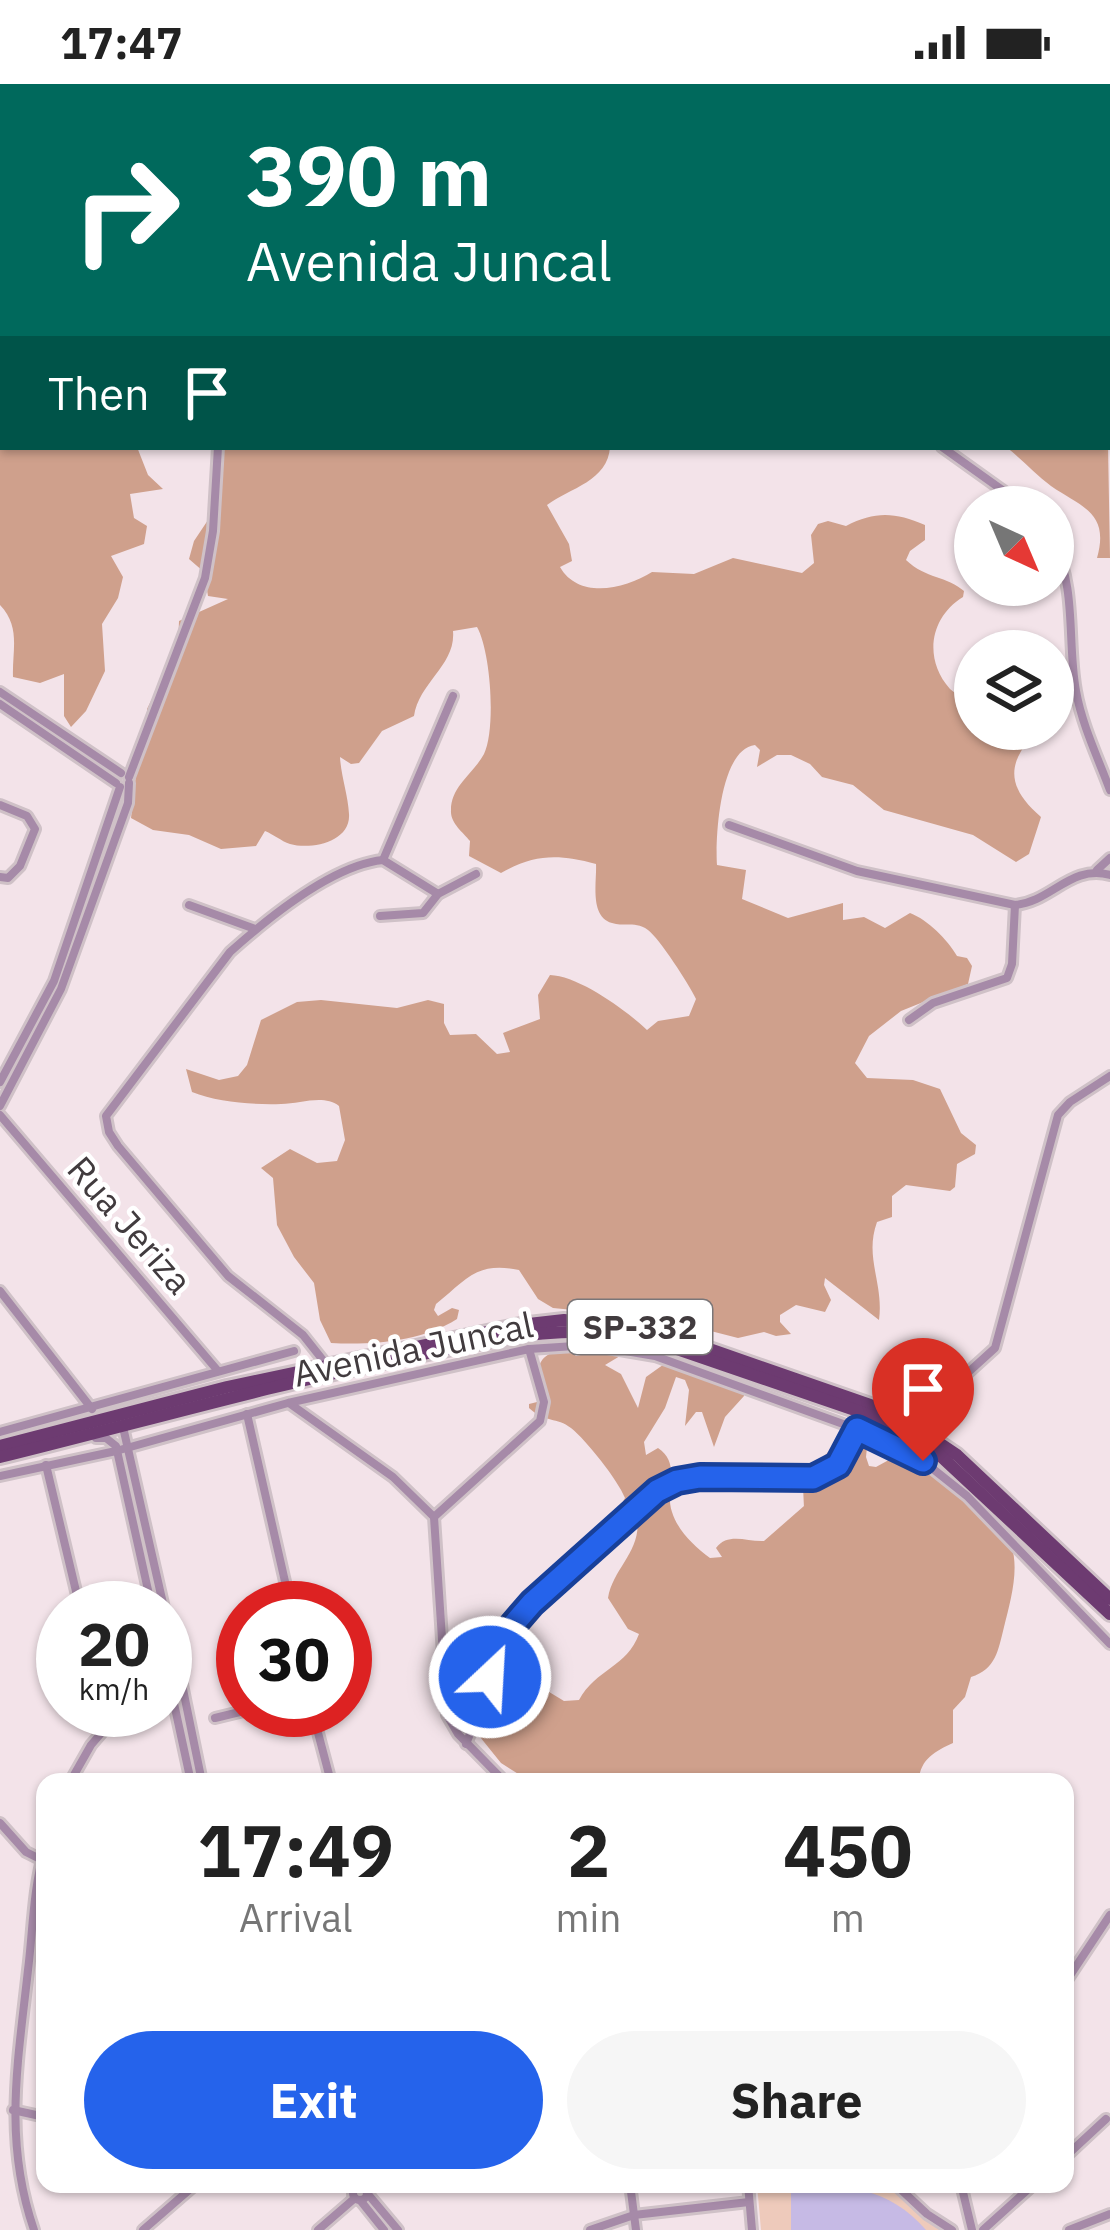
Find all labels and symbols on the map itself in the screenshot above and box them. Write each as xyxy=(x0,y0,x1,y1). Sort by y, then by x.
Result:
north arrow xyxy=(954,486,1074,606)
street label: Rua Jeriza xyxy=(58,1146,203,1303)
street label: Avenida Juncal xyxy=(289,1300,537,1397)
road number: SP-332 xyxy=(568,1300,712,1354)
pin xyxy=(872,1338,974,1461)
speed limit sign: 30 xyxy=(216,1581,372,1737)
position arrow xyxy=(427,1614,553,1740)

